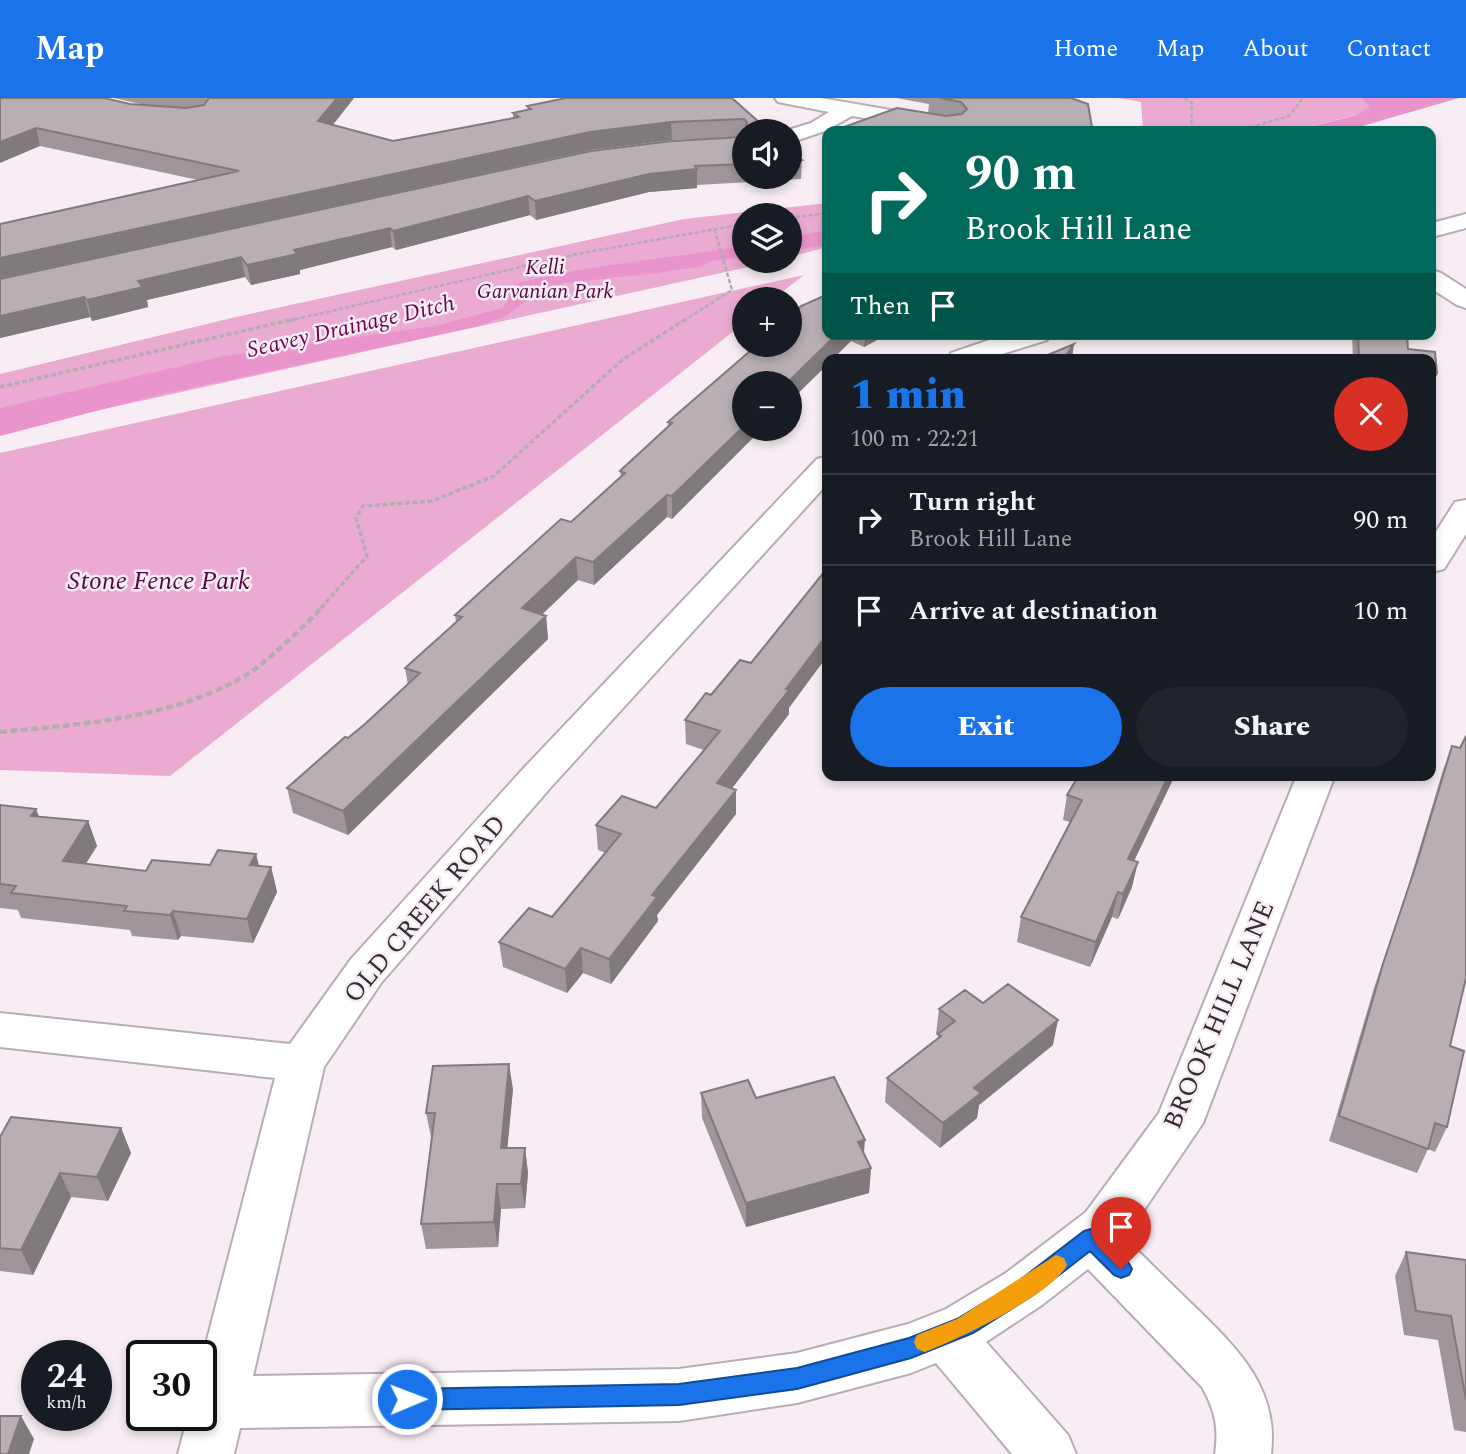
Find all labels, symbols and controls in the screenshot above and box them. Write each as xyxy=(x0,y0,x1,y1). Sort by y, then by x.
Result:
text: Map xyxy=(35,24,104,74)
text: Home xyxy=(1053,31,1118,67)
text: Map xyxy=(1156,31,1204,67)
text: About xyxy=(1242,31,1308,67)
text: Contact xyxy=(1346,31,1431,67)
map controls xyxy=(732,119,802,441)
button: sound xyxy=(732,119,802,189)
text: 90 m xyxy=(965,137,1076,212)
icon: right xyxy=(850,154,941,245)
button: layers xyxy=(732,203,802,273)
text: Brook Hill Lane xyxy=(965,205,1192,254)
park label: Kelli Garvanian Park xyxy=(477,252,614,308)
water label: Seavey Drainage Ditch xyxy=(244,286,459,368)
text: Then xyxy=(850,286,910,326)
button: + xyxy=(732,287,802,357)
icon: arrive xyxy=(924,287,962,325)
text: 1 min xyxy=(850,364,966,427)
button: − xyxy=(732,371,802,441)
button: close xyxy=(1334,377,1408,451)
text: 100 m · 22:21 xyxy=(850,422,979,457)
text: Turn right xyxy=(909,482,1036,522)
text: 90 m xyxy=(1353,500,1408,540)
icon: right xyxy=(850,501,888,539)
text: Brook Hill Lane xyxy=(909,522,1072,557)
park label: Stone Fence Park xyxy=(68,561,250,601)
text: Arrive at destination xyxy=(909,591,1158,631)
text: 10 m xyxy=(1353,591,1408,631)
icon: arrive xyxy=(850,592,888,630)
button: Exit xyxy=(850,687,1122,767)
button: Share xyxy=(1136,687,1408,767)
street label: OLD CREEK ROAD xyxy=(334,806,516,1012)
street label: BROOK HILL LANE xyxy=(1153,894,1285,1136)
pin xyxy=(1091,1197,1151,1269)
icon: arrive xyxy=(1102,1208,1140,1246)
speed limit sign: 30 xyxy=(126,1340,217,1431)
text: 24 xyxy=(47,1350,86,1403)
position arrow xyxy=(370,1362,444,1436)
text: km/h xyxy=(46,1389,87,1416)

